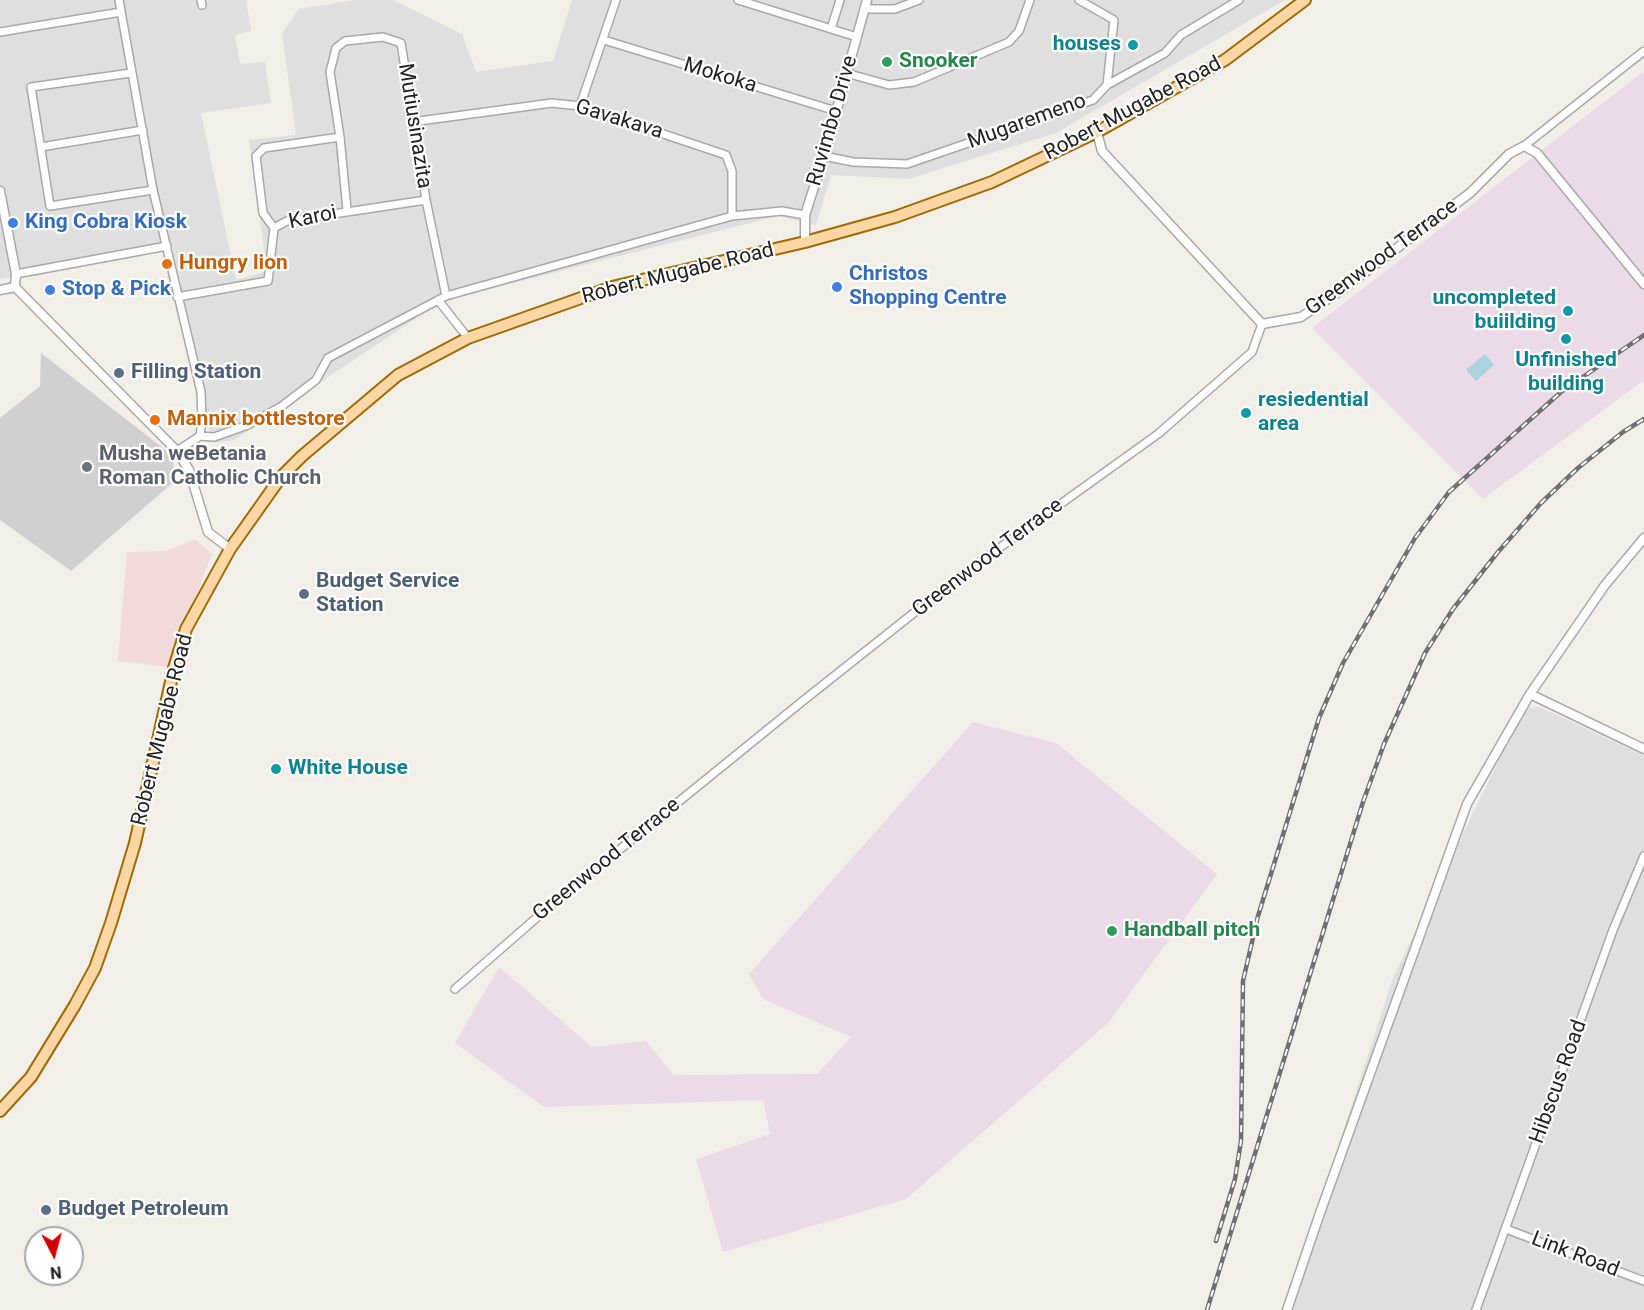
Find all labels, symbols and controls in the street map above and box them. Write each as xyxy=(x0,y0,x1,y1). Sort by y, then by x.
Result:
place label: houses xyxy=(1053,32,1121,58)
marker: houses xyxy=(1126,38,1140,52)
place label: Snooker xyxy=(899,49,977,75)
street label: Robert Mugabe Road xyxy=(1040,52,1226,166)
street label: Mokoka xyxy=(680,53,760,99)
street label: Ruvimbo Drive xyxy=(802,53,864,189)
marker: Snooker xyxy=(880,55,894,69)
street label: Mutiusinazita xyxy=(392,62,436,190)
street label: Mugaremeno xyxy=(964,89,1090,155)
street label: Gavakava xyxy=(572,95,666,145)
street label: Greenwood Terrace xyxy=(1301,194,1463,322)
street label: Karoi xyxy=(287,201,339,235)
place label: King Cobra Kiosk xyxy=(25,210,187,236)
marker: King Cobra Kiosk xyxy=(6,216,20,230)
street label: Robert Mugabe Road xyxy=(579,238,777,310)
place label: Hungry lion xyxy=(179,251,288,277)
marker: Hungry lion xyxy=(160,257,174,271)
place label: Christos Shopping Centre xyxy=(849,262,1007,312)
place label: Stop & Pick xyxy=(62,277,171,303)
marker: Christos Shopping Centre xyxy=(830,280,844,294)
marker: Stop & Pick xyxy=(43,283,57,297)
place label: uncompleted buiilding xyxy=(1433,286,1556,336)
marker: uncompleted buiilding xyxy=(1561,304,1575,318)
marker: Unfinished building xyxy=(1559,332,1573,346)
place label: Unfinished building xyxy=(1515,348,1617,398)
place label: Filling Station xyxy=(131,360,261,386)
marker: Filling Station xyxy=(112,366,126,380)
place label: resiedential area xyxy=(1258,388,1369,438)
marker: resiedential area xyxy=(1239,406,1253,420)
place label: Mannix bottlestore xyxy=(167,407,345,433)
marker: Mannix bottlestore xyxy=(148,413,162,427)
place label: Musha weBetania Roman Catholic Church xyxy=(99,442,321,492)
marker: Musha weBetania Roman Catholic Church xyxy=(80,460,94,474)
street label: Greenwood Terrace xyxy=(908,493,1068,623)
place label: Budget Service Station xyxy=(316,569,459,619)
marker: Budget Service Station xyxy=(297,587,311,601)
street label: Robert Mugabe Road xyxy=(127,631,199,829)
place label: White House xyxy=(288,756,408,782)
marker: White House xyxy=(269,762,283,776)
street label: Greenwood Terrace xyxy=(528,793,686,927)
place label: Handball pitch xyxy=(1124,918,1260,944)
marker: Handball pitch xyxy=(1105,924,1119,938)
street label: Hibscus Road xyxy=(1525,1017,1593,1147)
place label: Budget Petroleum xyxy=(58,1197,229,1223)
marker: Budget Petroleum xyxy=(39,1203,53,1217)
north arrow xyxy=(24,1226,84,1286)
street label: Link Road xyxy=(1528,1227,1622,1283)
text: N xyxy=(49,1262,62,1282)

